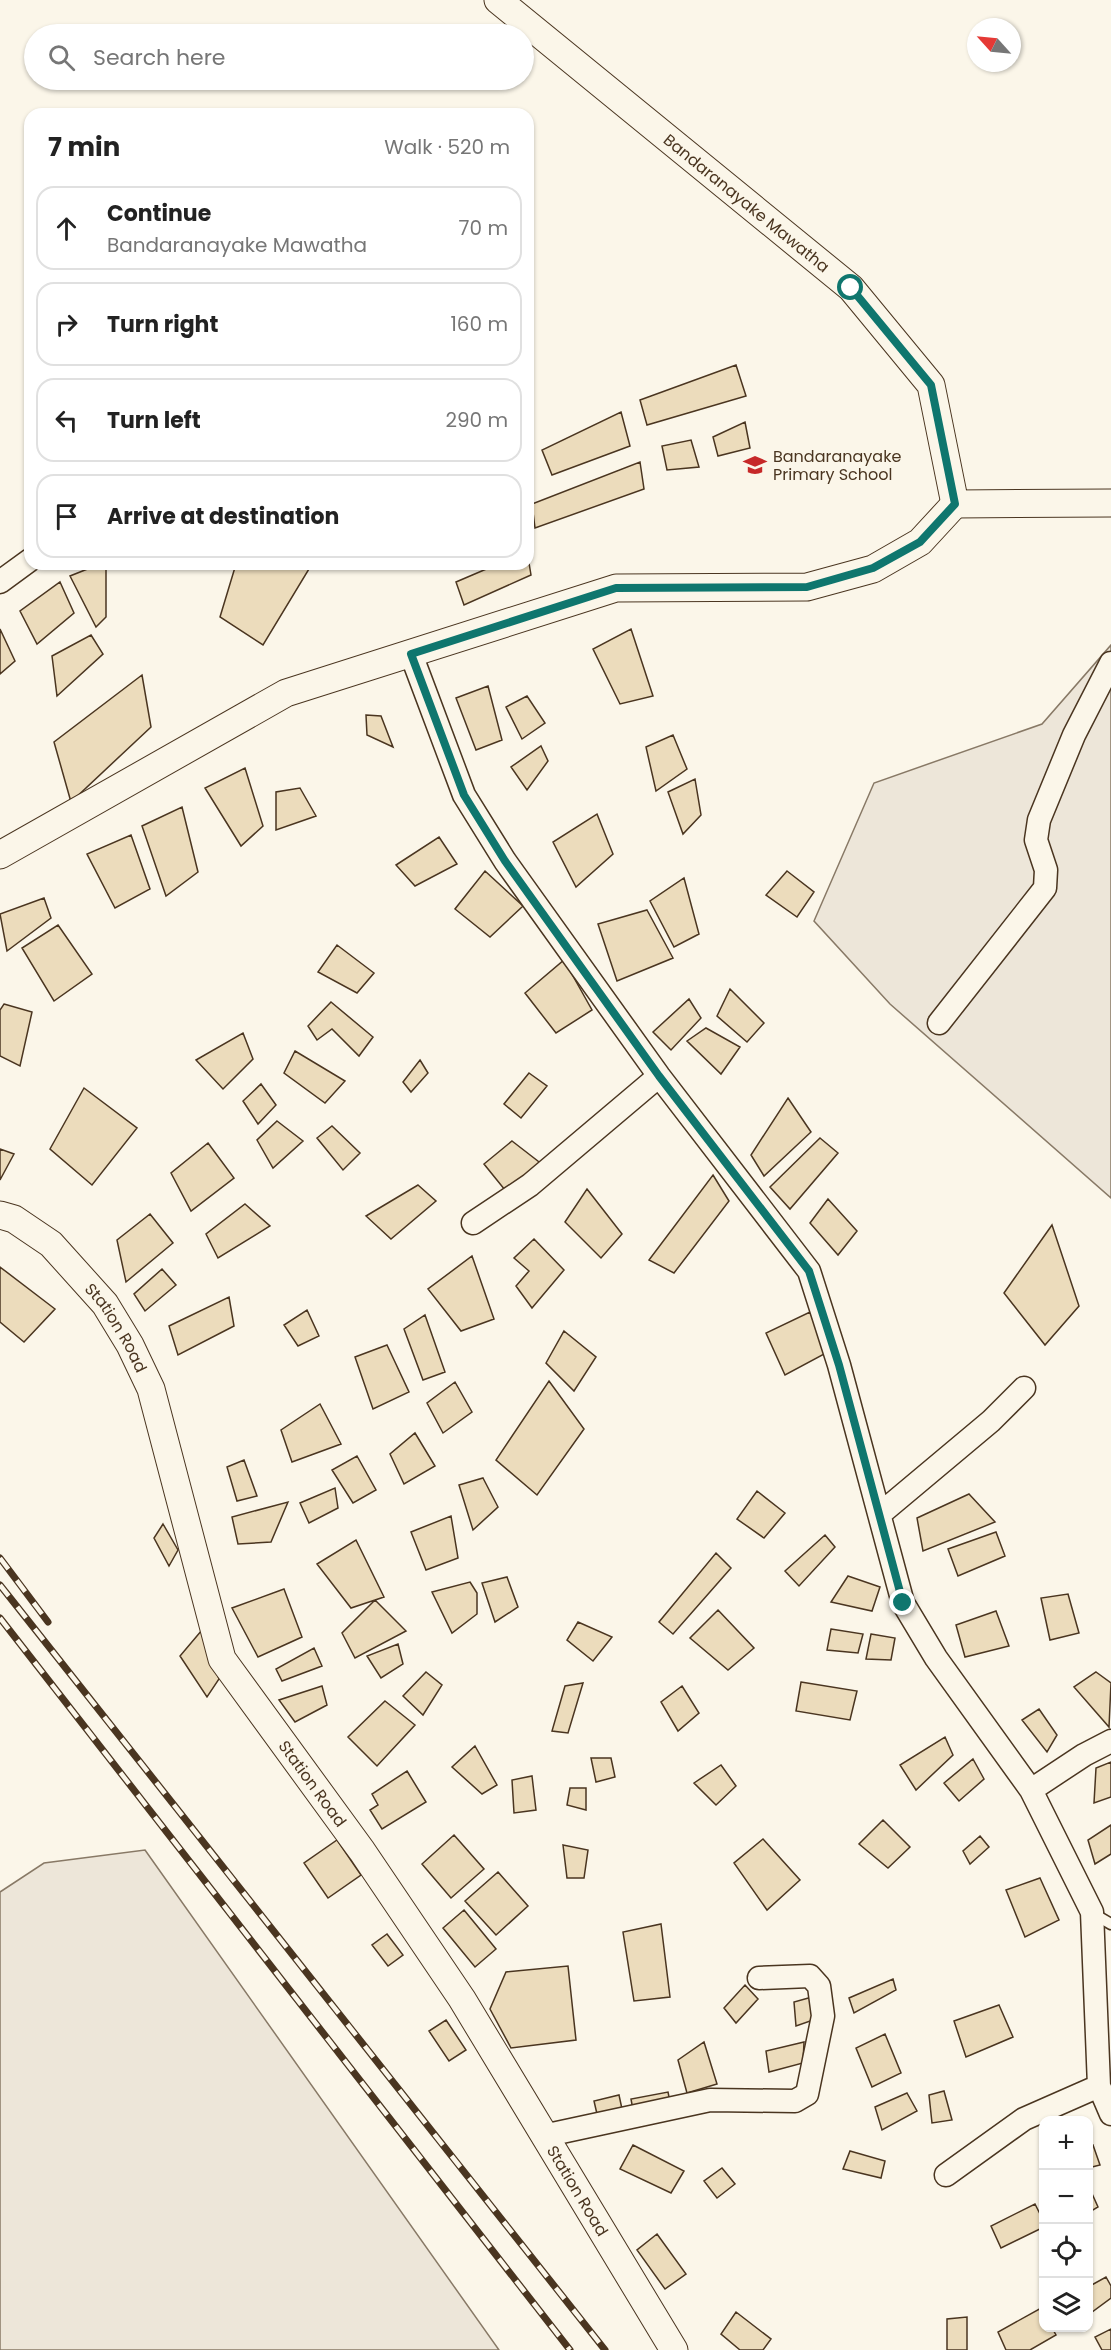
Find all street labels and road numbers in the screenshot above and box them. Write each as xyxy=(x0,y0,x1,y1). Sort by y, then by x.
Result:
street label: Bandaranayake Mawatha xyxy=(659,128,835,278)
street label: Station Road xyxy=(80,1278,153,1376)
street label: Station Road xyxy=(273,1735,352,1832)
street label: Station Road xyxy=(541,2141,614,2240)

